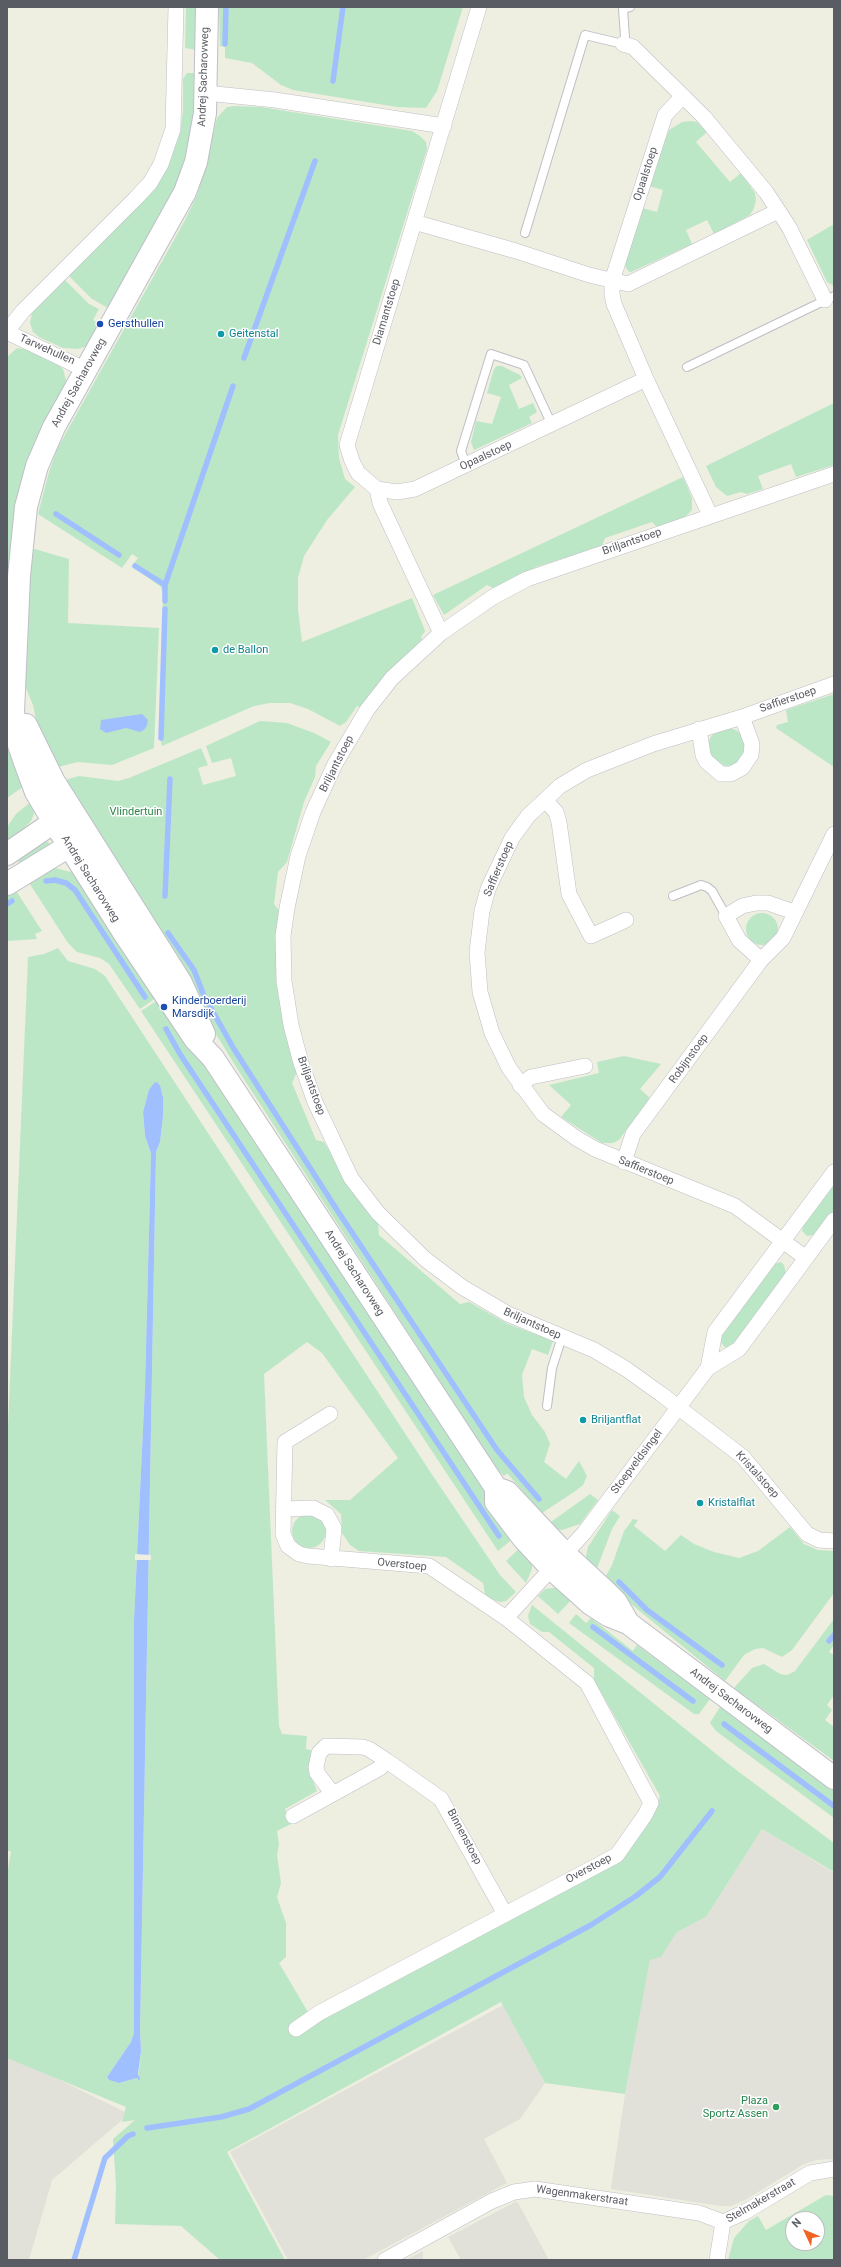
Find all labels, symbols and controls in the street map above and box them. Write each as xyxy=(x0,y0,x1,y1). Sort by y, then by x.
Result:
street label: Andrej Sacharovweg xyxy=(196,27,212,127)
street label: Opaalstoep xyxy=(631,145,661,203)
street label: Diamantstoep xyxy=(371,277,403,347)
place label: Gersthullen xyxy=(108,317,164,331)
marker: Gersthullen xyxy=(95,319,105,329)
place label: Geitenstal xyxy=(229,327,278,341)
marker: Geitenstal xyxy=(216,329,226,339)
street label: Tarwehullen xyxy=(17,332,77,368)
street label: Andrej Sacharovweg xyxy=(49,336,109,430)
street label: Opaalstoep xyxy=(458,438,514,474)
street label: Briljantstoep xyxy=(601,526,663,558)
place label: de Ballon xyxy=(223,643,268,657)
marker: de Ballon xyxy=(210,645,220,655)
street label: Saffierstoep xyxy=(758,684,818,716)
street label: Briljantstoep xyxy=(317,734,357,794)
park label: Vlindertuin xyxy=(110,805,162,819)
street label: Andrej Sacharovweg xyxy=(58,833,122,925)
street label: Saffierstoep xyxy=(481,839,517,899)
place label: Kinderboerderij Marsdijk xyxy=(172,994,246,1020)
marker: Kinderboerderij Marsdijk xyxy=(159,1002,169,1012)
street label: Robijnstoep xyxy=(667,1032,711,1086)
street label: Briljantstoep xyxy=(294,1055,328,1117)
street label: Saffierstoep xyxy=(616,1154,676,1188)
street label: Andrej Sacharovweg xyxy=(321,1227,387,1319)
street label: Briljantstoep xyxy=(501,1305,563,1343)
place label: Briljantflat xyxy=(591,1413,641,1427)
marker: Briljantflat xyxy=(578,1415,588,1425)
street label: Stoepveldsingel xyxy=(608,1427,666,1497)
street label: Kristalstoep xyxy=(732,1449,782,1501)
place label: Kristalflat xyxy=(708,1496,755,1510)
marker: Kristalflat xyxy=(695,1498,705,1508)
street label: Overstoep xyxy=(377,1556,427,1574)
street label: Andrej Sacharovweg xyxy=(687,1666,775,1736)
street label: Binnenstoep xyxy=(444,1807,484,1867)
street label: Overstoep xyxy=(564,1851,614,1887)
place label: Plaza Sportz Assen xyxy=(703,2094,768,2120)
marker: Plaza Sportz Assen xyxy=(771,2102,781,2112)
street label: Stelmakerstraat xyxy=(724,2176,798,2226)
street label: Wagenmakerstraat xyxy=(535,2183,629,2209)
north arrow xyxy=(785,2211,825,2251)
text: N xyxy=(789,2216,804,2230)

